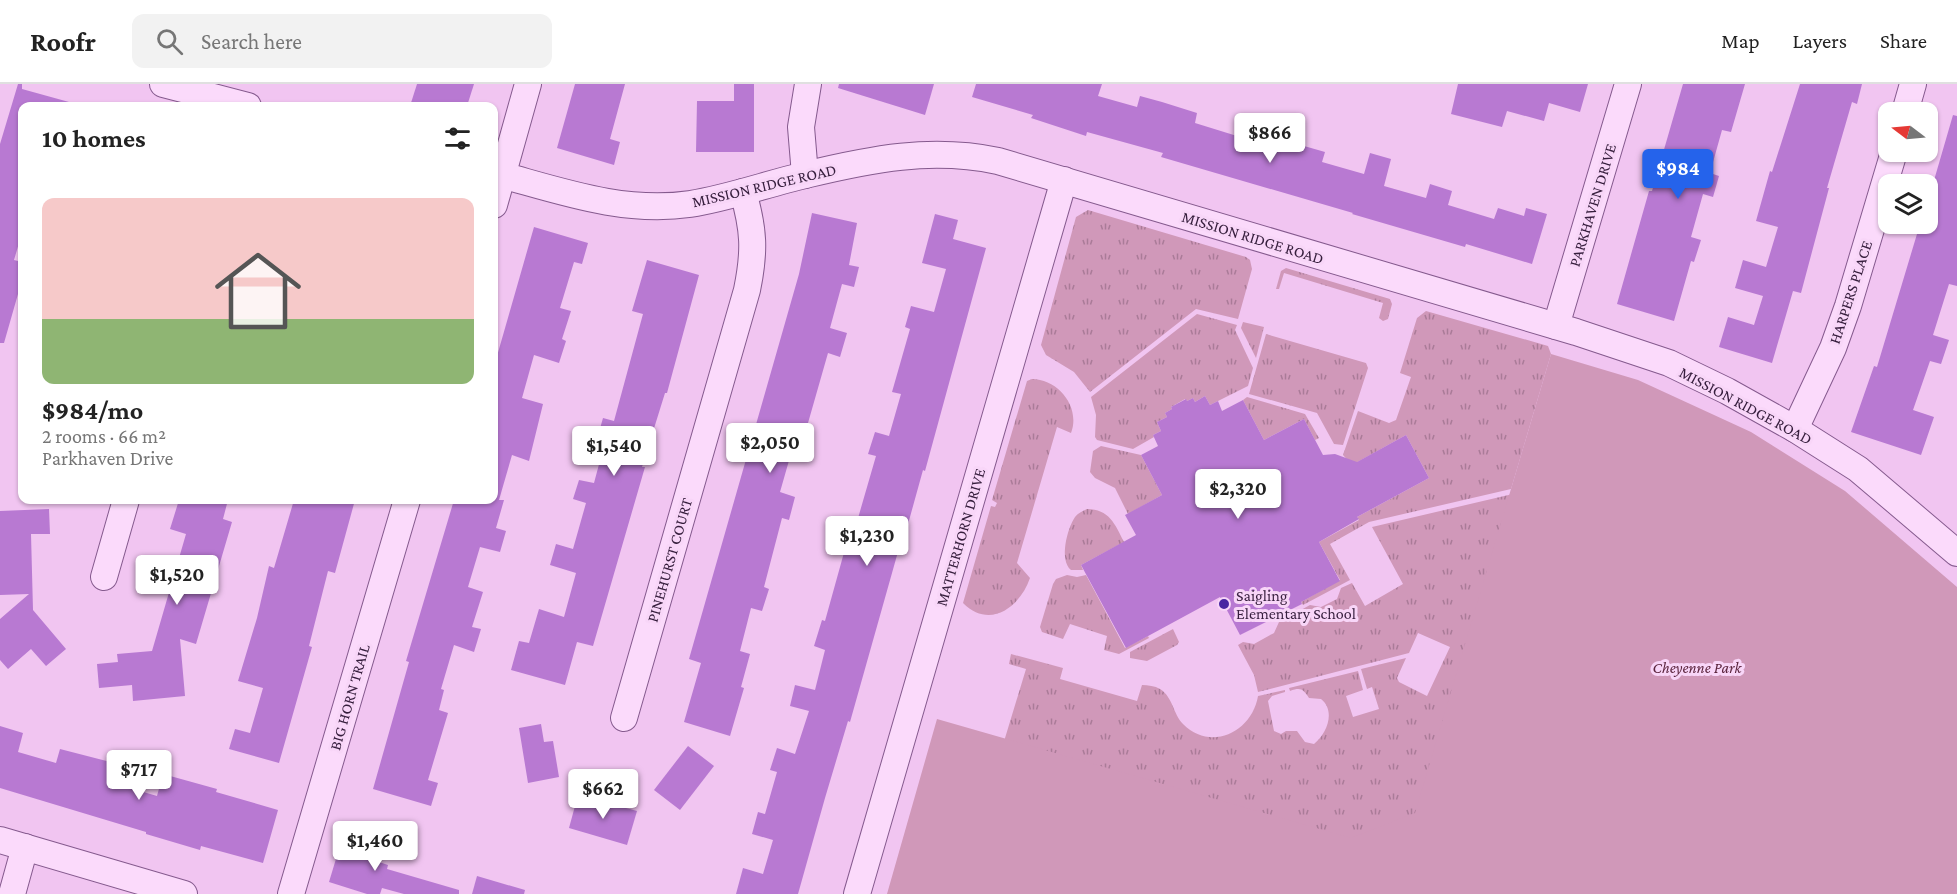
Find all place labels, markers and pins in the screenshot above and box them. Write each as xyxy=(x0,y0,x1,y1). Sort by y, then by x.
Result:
pin: $866 xyxy=(1234,113,1306,164)
pin: $984 xyxy=(1642,149,1714,200)
pin: $2,050 xyxy=(721,423,819,474)
pin: $1,540 xyxy=(565,426,663,477)
pin: $2,320 xyxy=(1189,469,1287,520)
pin: $1,230 xyxy=(818,516,916,567)
pin: $1,520 xyxy=(128,555,226,606)
place label: Saigling Elementary School xyxy=(1236,587,1356,623)
marker: Saigling Elementary School xyxy=(1217,597,1231,611)
pin: $717 xyxy=(103,750,175,801)
pin: $662 xyxy=(567,769,639,820)
pin: $1,460 xyxy=(326,821,424,872)

